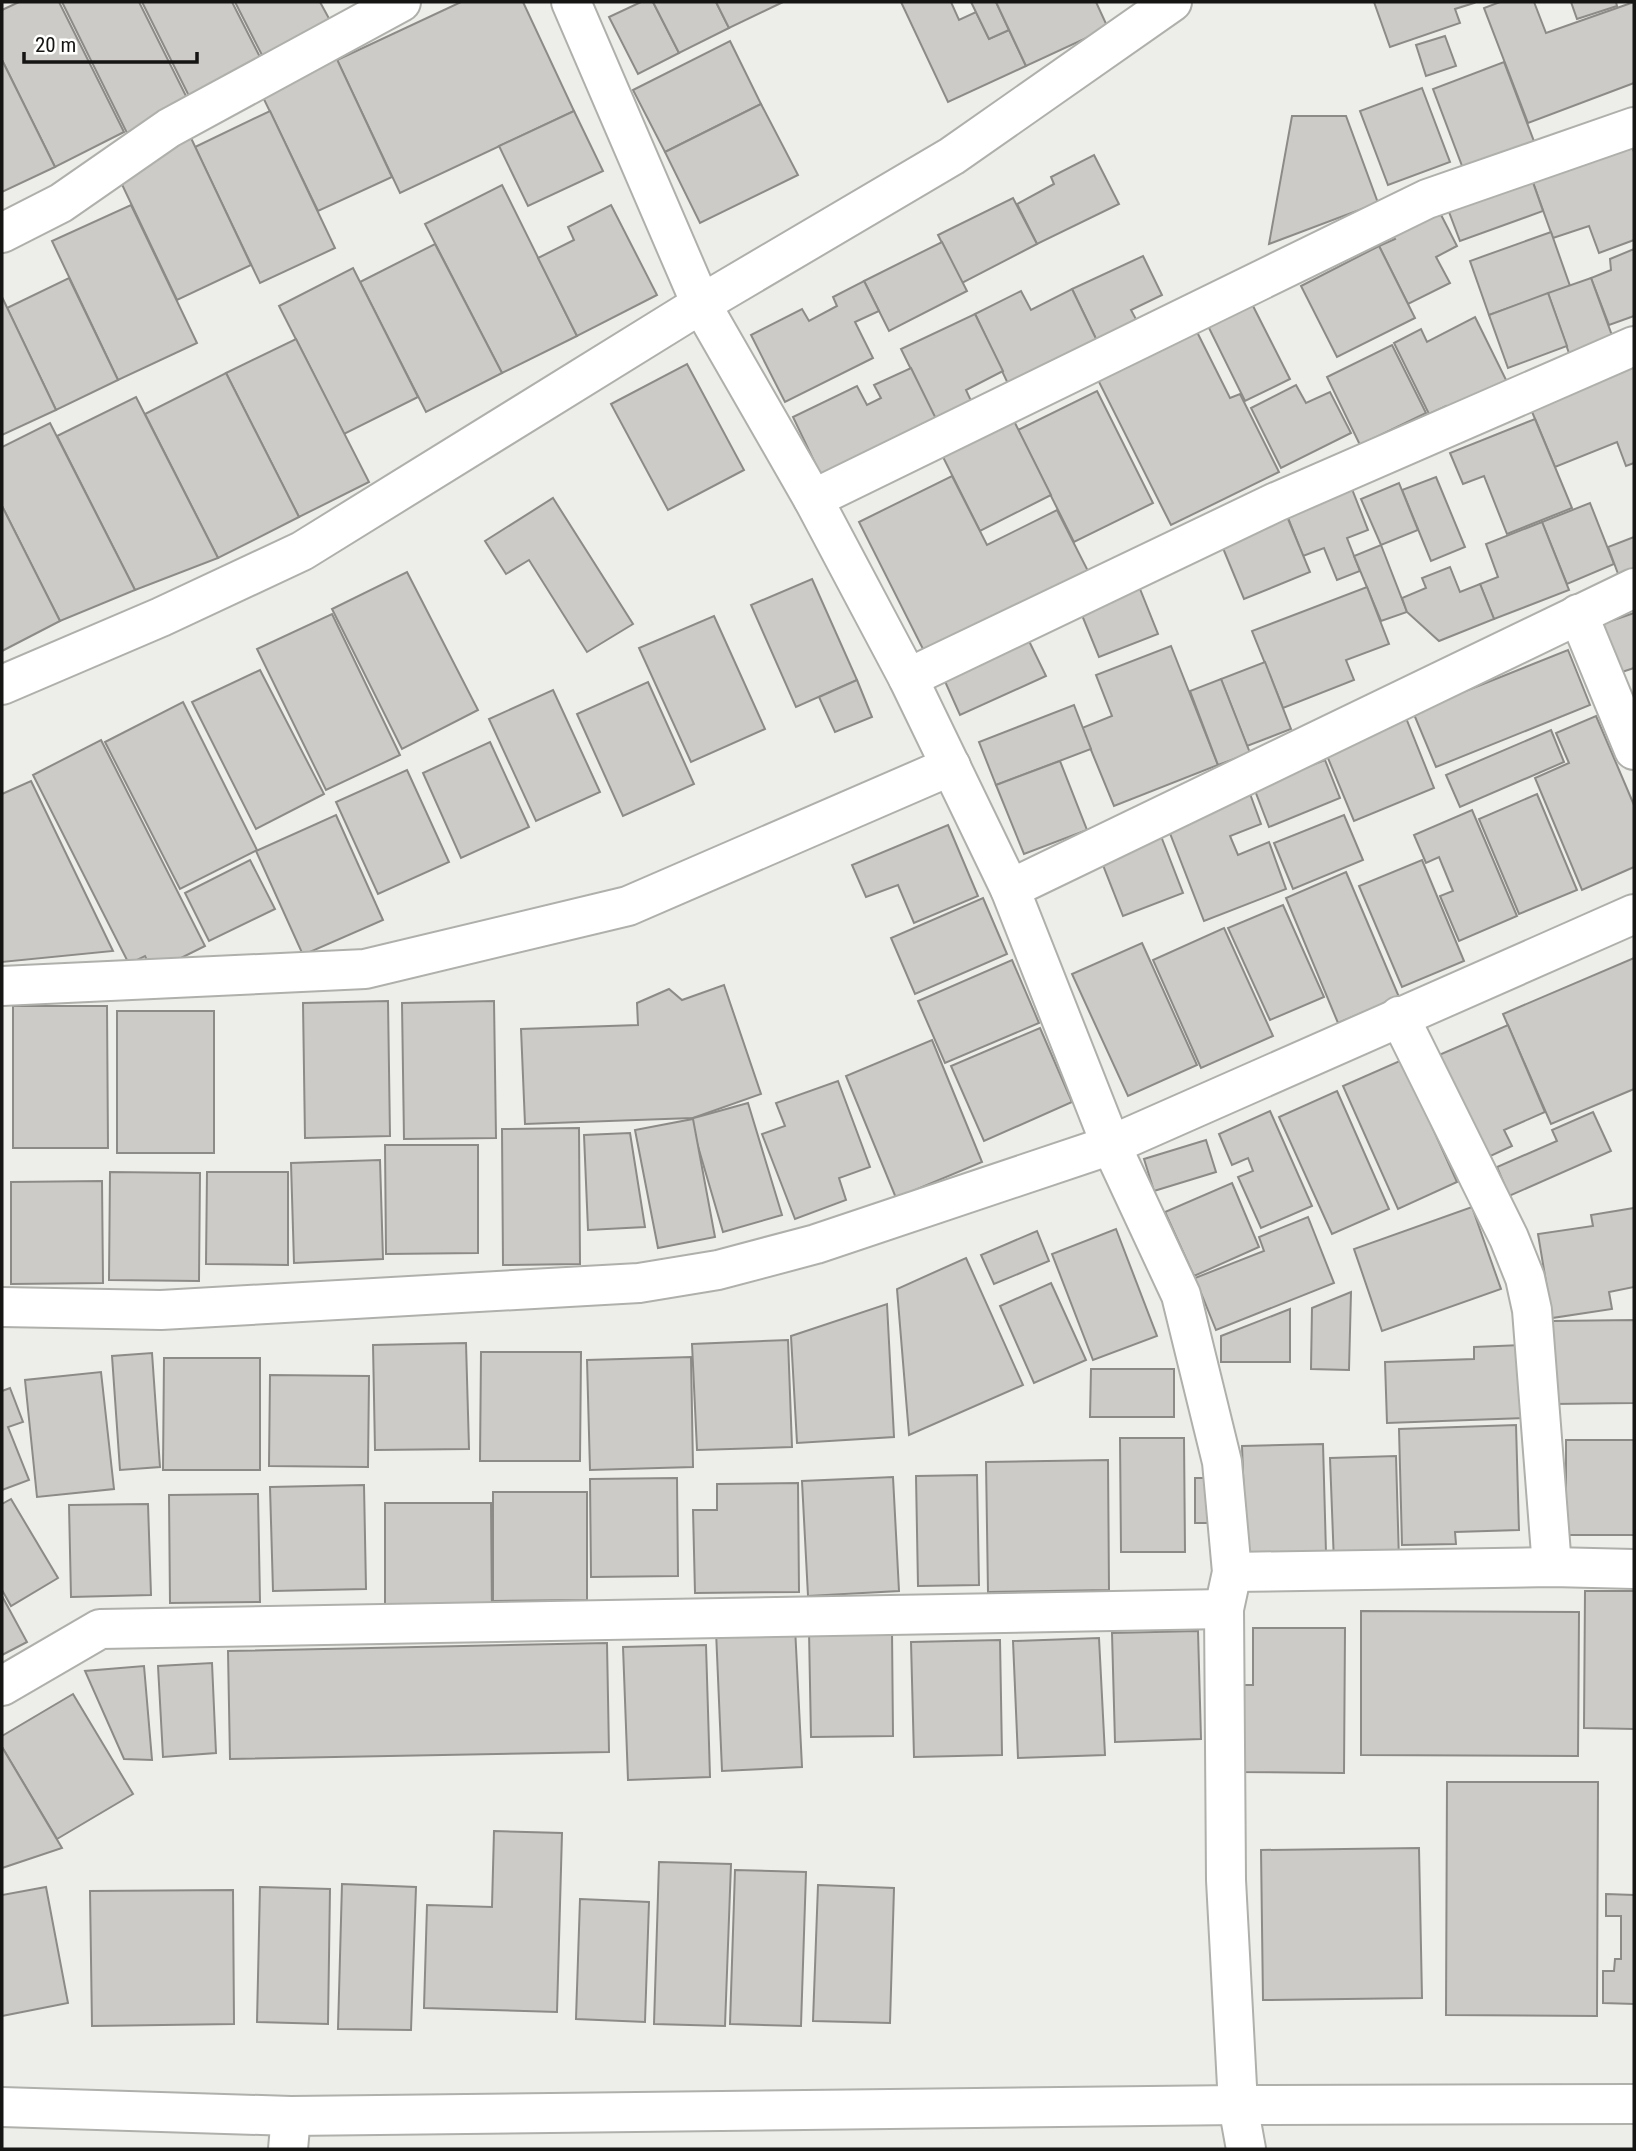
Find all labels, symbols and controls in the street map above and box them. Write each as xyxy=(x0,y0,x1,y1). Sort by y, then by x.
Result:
scale bar xyxy=(24,21,198,65)
text: 20 m xyxy=(35,33,76,57)

